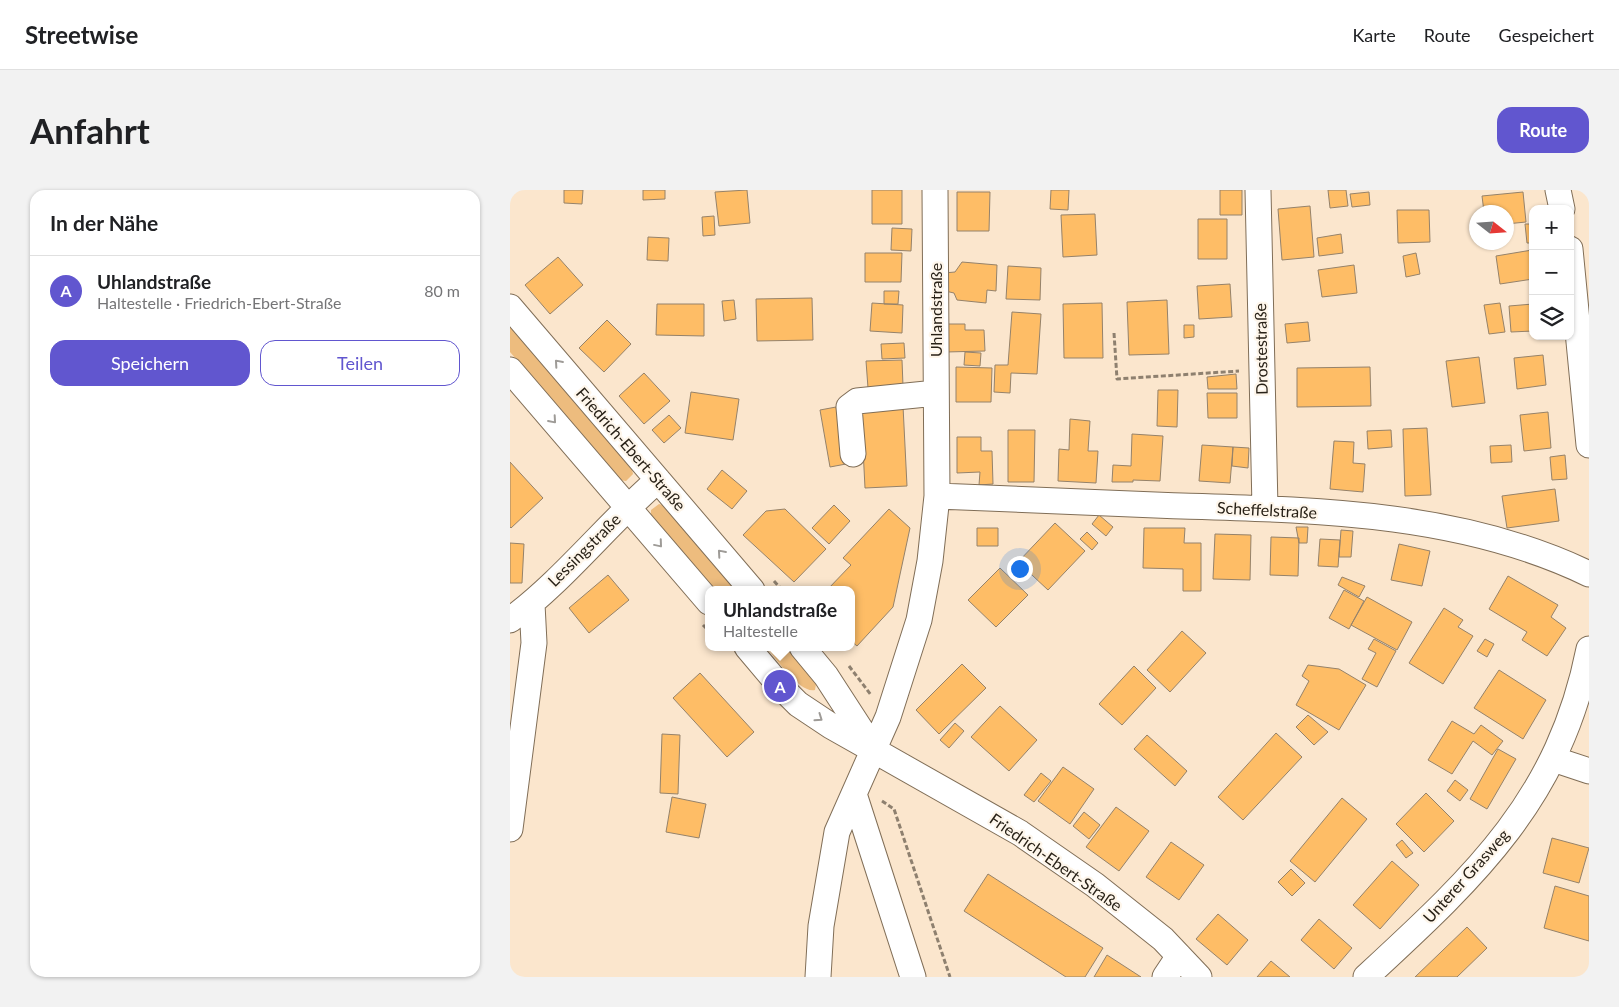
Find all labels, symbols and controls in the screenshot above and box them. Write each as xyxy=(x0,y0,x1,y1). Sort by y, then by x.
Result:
text: Streetwise xyxy=(25,20,138,49)
text: Karte xyxy=(1352,24,1396,46)
text: Route xyxy=(1424,24,1471,46)
text: Gespeichert xyxy=(1499,24,1594,46)
button: Route xyxy=(1497,107,1589,153)
text: Anfahrt xyxy=(30,109,150,151)
north arrow xyxy=(1469,205,1514,250)
map controls xyxy=(1529,205,1574,340)
button: + xyxy=(1529,205,1574,250)
text: In der Nähe xyxy=(50,210,158,235)
button: − xyxy=(1529,250,1574,295)
street label: Uhlandstraße xyxy=(926,263,945,357)
text: Uhlandstraße xyxy=(97,270,211,293)
text: A xyxy=(60,281,72,300)
text: 80 m xyxy=(424,281,460,300)
text: Haltestelle · Friedrich-Ebert-Straße xyxy=(97,293,341,312)
button: layers xyxy=(1529,295,1574,340)
street label: Drostestraße xyxy=(1250,303,1271,395)
button: Speichern xyxy=(50,340,250,386)
button: Teilen xyxy=(260,340,460,386)
one-way arrow xyxy=(555,360,564,369)
street label: Friedrich-Ebert-Straße xyxy=(573,383,690,514)
one-way arrow xyxy=(548,415,557,424)
street label: Scheffelstraße xyxy=(1216,497,1318,522)
street label: Lessingstraße xyxy=(543,509,624,590)
one-way arrow xyxy=(654,538,663,547)
one-way arrow xyxy=(717,549,726,558)
your location xyxy=(1007,556,1033,582)
popup xyxy=(705,586,855,651)
text: Uhlandstraße xyxy=(723,598,837,621)
text: Haltestelle xyxy=(723,621,798,640)
pin: A xyxy=(764,667,796,705)
one-way arrow xyxy=(813,712,823,721)
street label: Friedrich-Ebert-Straße xyxy=(986,809,1126,914)
street label: Unterer Grasweg xyxy=(1419,825,1513,926)

